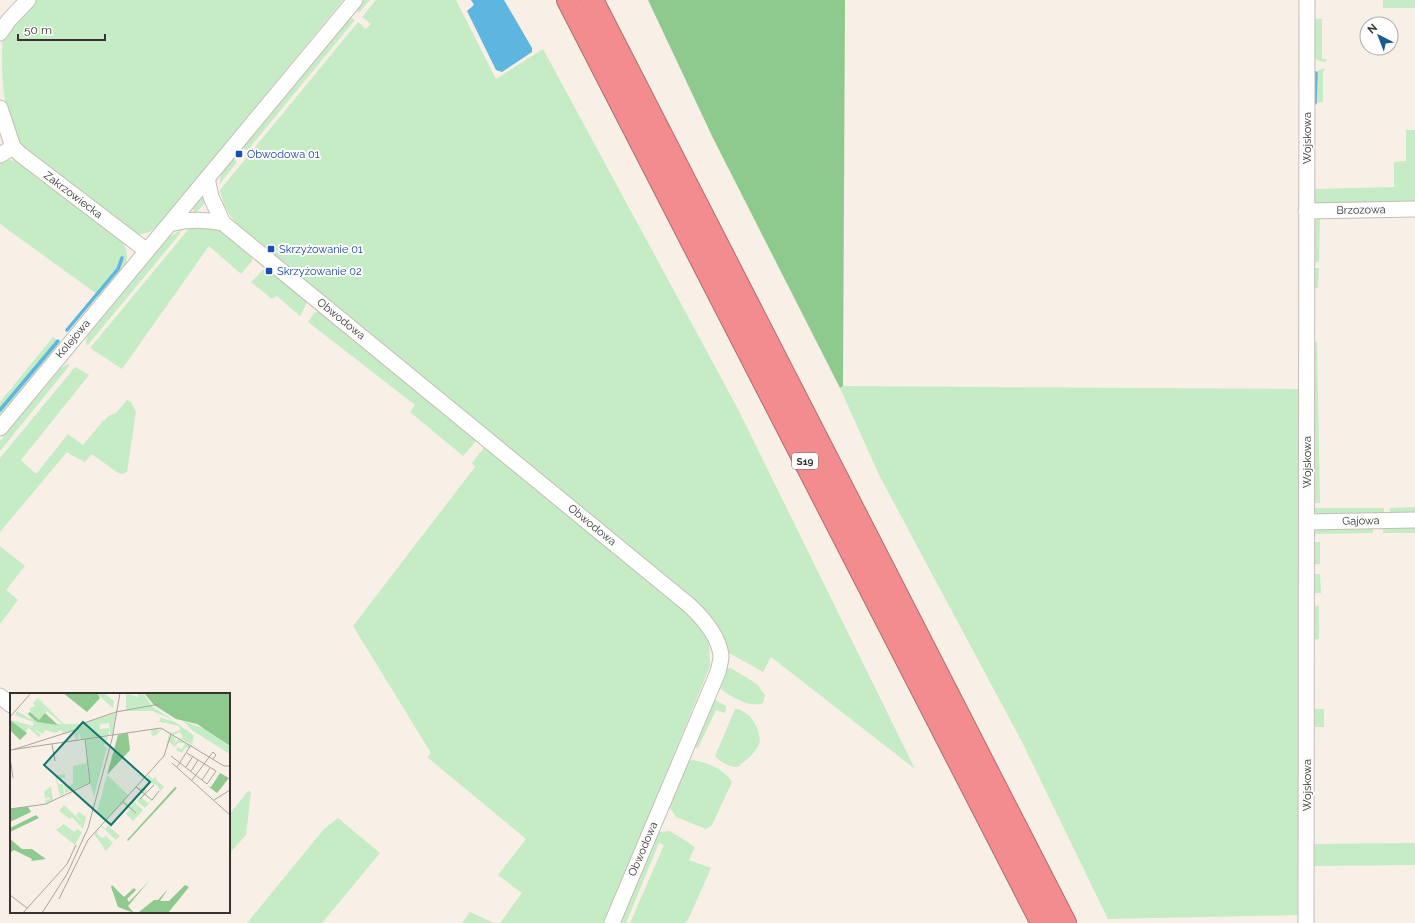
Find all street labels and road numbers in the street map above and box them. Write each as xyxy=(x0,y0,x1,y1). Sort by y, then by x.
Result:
street label: Wojskowa xyxy=(1301,112,1314,164)
street label: Zakrzowiecka xyxy=(41,169,105,221)
street label: Brzozowa xyxy=(1336,203,1386,217)
street label: Obwodowa xyxy=(314,296,368,342)
street label: Kolejowa xyxy=(53,317,93,361)
street label: Wojskowa xyxy=(1301,436,1314,488)
road number: S19 xyxy=(792,453,818,469)
street label: Obwodowa xyxy=(565,502,619,548)
street label: Gajowa xyxy=(1342,514,1380,528)
street label: Wojskowa xyxy=(1301,759,1314,811)
street label: Obwodowa xyxy=(626,820,660,878)

